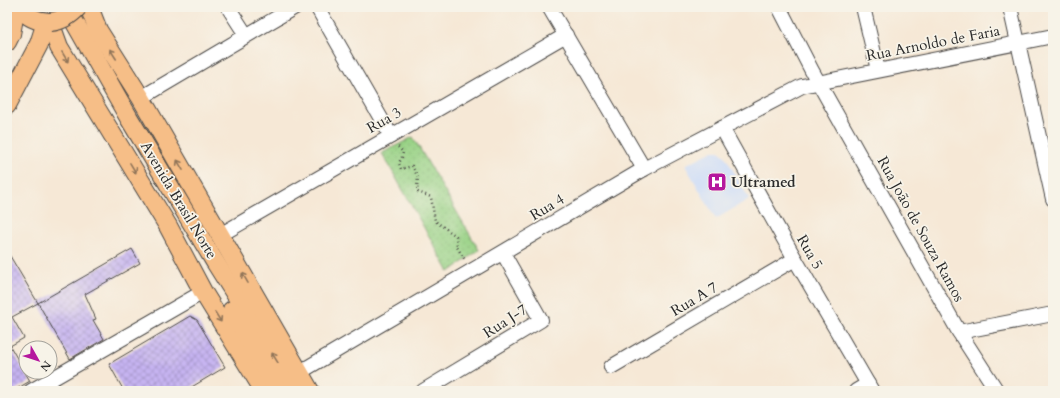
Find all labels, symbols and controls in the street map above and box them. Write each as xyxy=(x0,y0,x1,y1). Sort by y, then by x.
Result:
street label: Rua Arnoldo de Faria xyxy=(864,20,1002,66)
one-way arrow xyxy=(109,49,117,60)
one-way arrow xyxy=(61,51,69,62)
street label: Rua 3 xyxy=(363,102,405,138)
street label: Avenida Brasil Norte xyxy=(136,138,222,263)
street label: Rua João de Souza Ramos xyxy=(873,153,969,305)
one-way arrow xyxy=(175,159,183,171)
one-way arrow xyxy=(129,162,137,174)
hospital icon: Ultramed xyxy=(706,171,728,193)
place label: Ultramed xyxy=(731,172,796,192)
street label: Rua 4 xyxy=(526,189,568,225)
street label: Rua 5 xyxy=(792,231,828,273)
one-way arrow xyxy=(240,272,248,284)
street label: Rua A 7 xyxy=(667,277,721,321)
street label: Rua J-7 xyxy=(479,299,531,343)
one-way arrow xyxy=(215,311,223,323)
north arrow xyxy=(18,340,58,380)
one-way arrow xyxy=(271,353,279,364)
text: N xyxy=(36,358,54,375)

